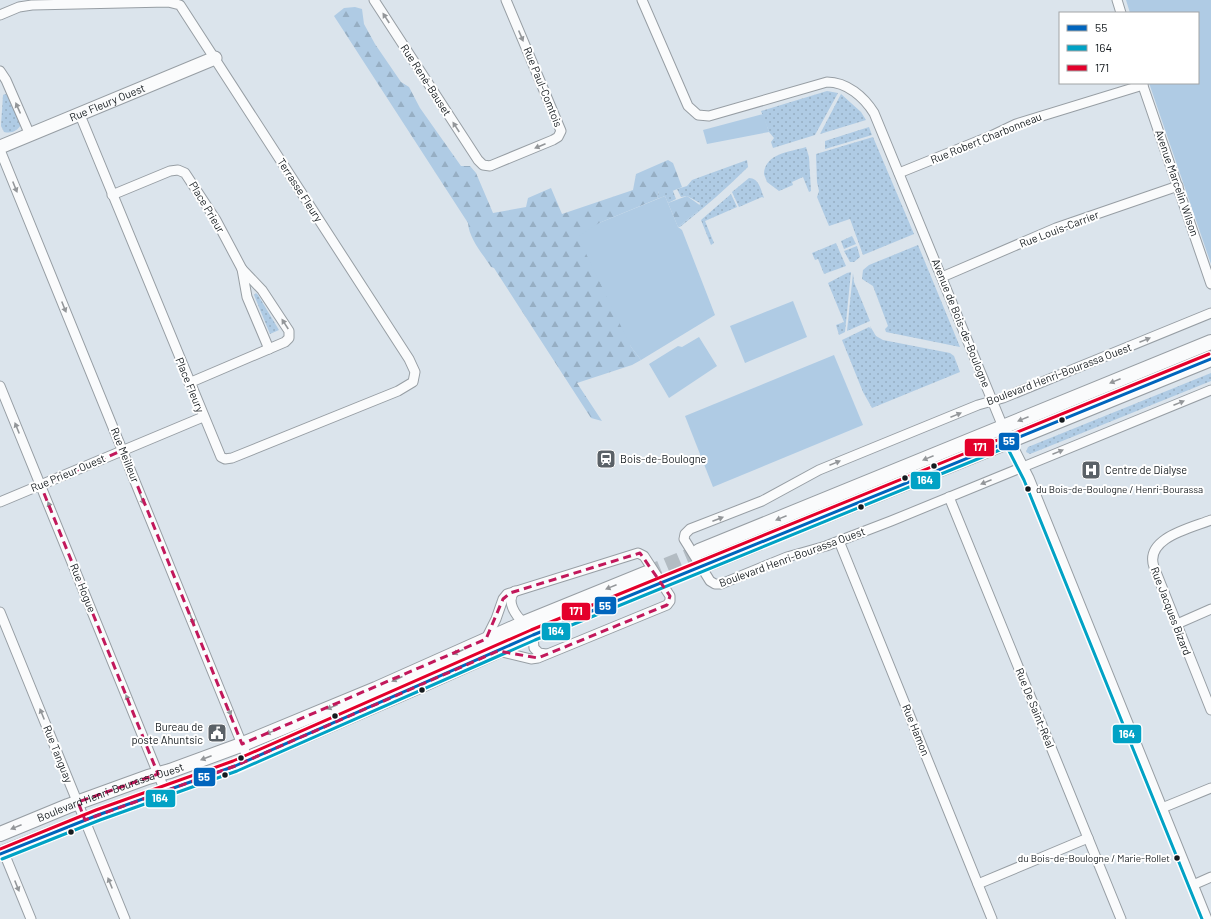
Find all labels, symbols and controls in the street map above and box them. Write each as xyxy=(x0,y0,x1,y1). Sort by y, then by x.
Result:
legend xyxy=(1059,12,1199,84)
one-way arrow xyxy=(382,13,390,23)
text: 55 xyxy=(1095,20,1107,34)
one-way arrow xyxy=(518,30,525,42)
text: 164 xyxy=(1095,40,1112,54)
street label: Rue René-Bauset xyxy=(398,41,454,118)
street label: Rue Paul-Comtois xyxy=(521,45,565,129)
text: 171 xyxy=(1095,60,1109,74)
street label: Rue Fleury Ouest xyxy=(67,81,147,124)
one-way arrow xyxy=(15,102,21,114)
street label: Rue Robert Charbonneau xyxy=(928,109,1043,166)
one-way arrow xyxy=(453,121,460,133)
street label: Avenue Marcelin Wilson xyxy=(1153,128,1202,238)
one-way arrow xyxy=(533,143,545,149)
street label: Terrasse Fleury xyxy=(275,155,326,224)
street label: Place Prieur xyxy=(187,179,228,235)
one-way arrow xyxy=(12,181,18,193)
street label: Rue Louis-Carrier xyxy=(1017,207,1100,250)
street label: Avenue de Bois-de-Boulogne xyxy=(930,257,993,389)
one-way arrow xyxy=(62,301,68,313)
one-way arrow xyxy=(281,319,289,329)
one-way arrow xyxy=(1140,337,1152,343)
street label: Boulevard Henri-Bourassa Ouest xyxy=(984,340,1133,407)
street label: Place Fleury xyxy=(174,355,207,414)
one-way arrow xyxy=(1109,379,1121,385)
one-way arrow xyxy=(1173,400,1184,406)
one-way arrow xyxy=(950,411,962,417)
unlabelled marker xyxy=(1057,415,1067,425)
one-way arrow xyxy=(1017,416,1028,422)
one-way arrow xyxy=(14,422,20,433)
street label: Rue Meilleur xyxy=(109,425,142,484)
line badge: 55 xyxy=(998,432,1020,451)
text: 55 xyxy=(1003,434,1015,447)
line badge: 171 xyxy=(964,438,995,457)
text: 171 xyxy=(973,440,987,453)
station icon: Bois-de-Boulogne xyxy=(595,448,617,470)
one-way arrow xyxy=(1053,448,1065,454)
street label: Rue Prieur Ouest xyxy=(29,451,107,494)
place label: Bois-de-Boulogne xyxy=(620,452,707,465)
one-way arrow xyxy=(921,455,933,461)
hospital icon: Centre de Dialyse xyxy=(1080,459,1102,481)
one-way arrow xyxy=(829,460,841,466)
unlabelled marker xyxy=(929,461,939,471)
place label: Centre de Dialyse xyxy=(1105,463,1187,476)
line badge: 164 xyxy=(910,471,941,490)
unlabelled marker xyxy=(900,473,910,483)
text: 164 xyxy=(917,473,934,486)
one-way arrow xyxy=(981,479,992,485)
place label: du Bois-de-Boulogne / Henri-Bourassa xyxy=(1036,483,1203,495)
marker: du Bois-de-Boulogne / Henri-Bourassa xyxy=(1023,484,1033,494)
one-way arrow xyxy=(140,493,146,505)
one-way arrow xyxy=(46,501,52,513)
unlabelled marker xyxy=(856,502,866,512)
one-way arrow xyxy=(774,515,786,521)
one-way arrow xyxy=(712,516,723,522)
street label: Boulevard Henri-Bourassa Ouest xyxy=(717,524,867,589)
street label: Rue Hogue xyxy=(68,561,99,614)
street label: Rue Jacques Bizard xyxy=(1149,565,1194,657)
one-way arrow xyxy=(605,585,617,591)
line badge: 55 xyxy=(594,596,617,615)
text: 55 xyxy=(599,599,611,612)
line badge: 171 xyxy=(561,602,591,621)
text: 171 xyxy=(569,604,583,617)
one-way arrow xyxy=(189,614,195,626)
line badge: 164 xyxy=(541,622,571,641)
text: 164 xyxy=(548,624,565,637)
one-way arrow xyxy=(452,648,464,655)
street label: Rue De Saint-Réal xyxy=(1013,666,1057,750)
one-way arrow xyxy=(391,677,403,683)
unlabelled marker xyxy=(417,685,427,695)
one-way arrow xyxy=(125,694,131,705)
street label: Rue Hamon xyxy=(900,702,933,758)
one-way arrow xyxy=(226,704,232,716)
one-way arrow xyxy=(326,704,338,710)
one-way arrow xyxy=(39,709,45,720)
unlabelled marker xyxy=(330,711,340,721)
place label: Bureau de poste Ahuntsic xyxy=(132,720,203,746)
public building icon: Bureau de poste Ahuntsic xyxy=(206,722,228,744)
street label: Rue Tanguay xyxy=(41,723,76,784)
line badge: 164 xyxy=(1112,724,1142,744)
text: 164 xyxy=(1119,727,1136,740)
one-way arrow xyxy=(265,729,277,735)
unlabelled marker xyxy=(236,753,246,763)
one-way arrow xyxy=(200,755,212,761)
street label: Boulevard Henri-Bourassa Ouest xyxy=(35,760,185,824)
line badge: 55 xyxy=(193,767,216,787)
text: 55 xyxy=(198,770,210,783)
unlabelled marker xyxy=(220,770,230,780)
line badge: 164 xyxy=(145,789,176,808)
text: 164 xyxy=(152,791,169,804)
one-way arrow xyxy=(9,825,21,831)
unlabelled marker xyxy=(66,827,76,837)
place label: du Bois-de-Boulogne / Marie-Rollet xyxy=(1018,852,1170,864)
marker: du Bois-de-Boulogne / Marie-Rollet xyxy=(1172,853,1182,863)
one-way arrow xyxy=(107,876,113,888)
one-way arrow xyxy=(15,880,21,892)

